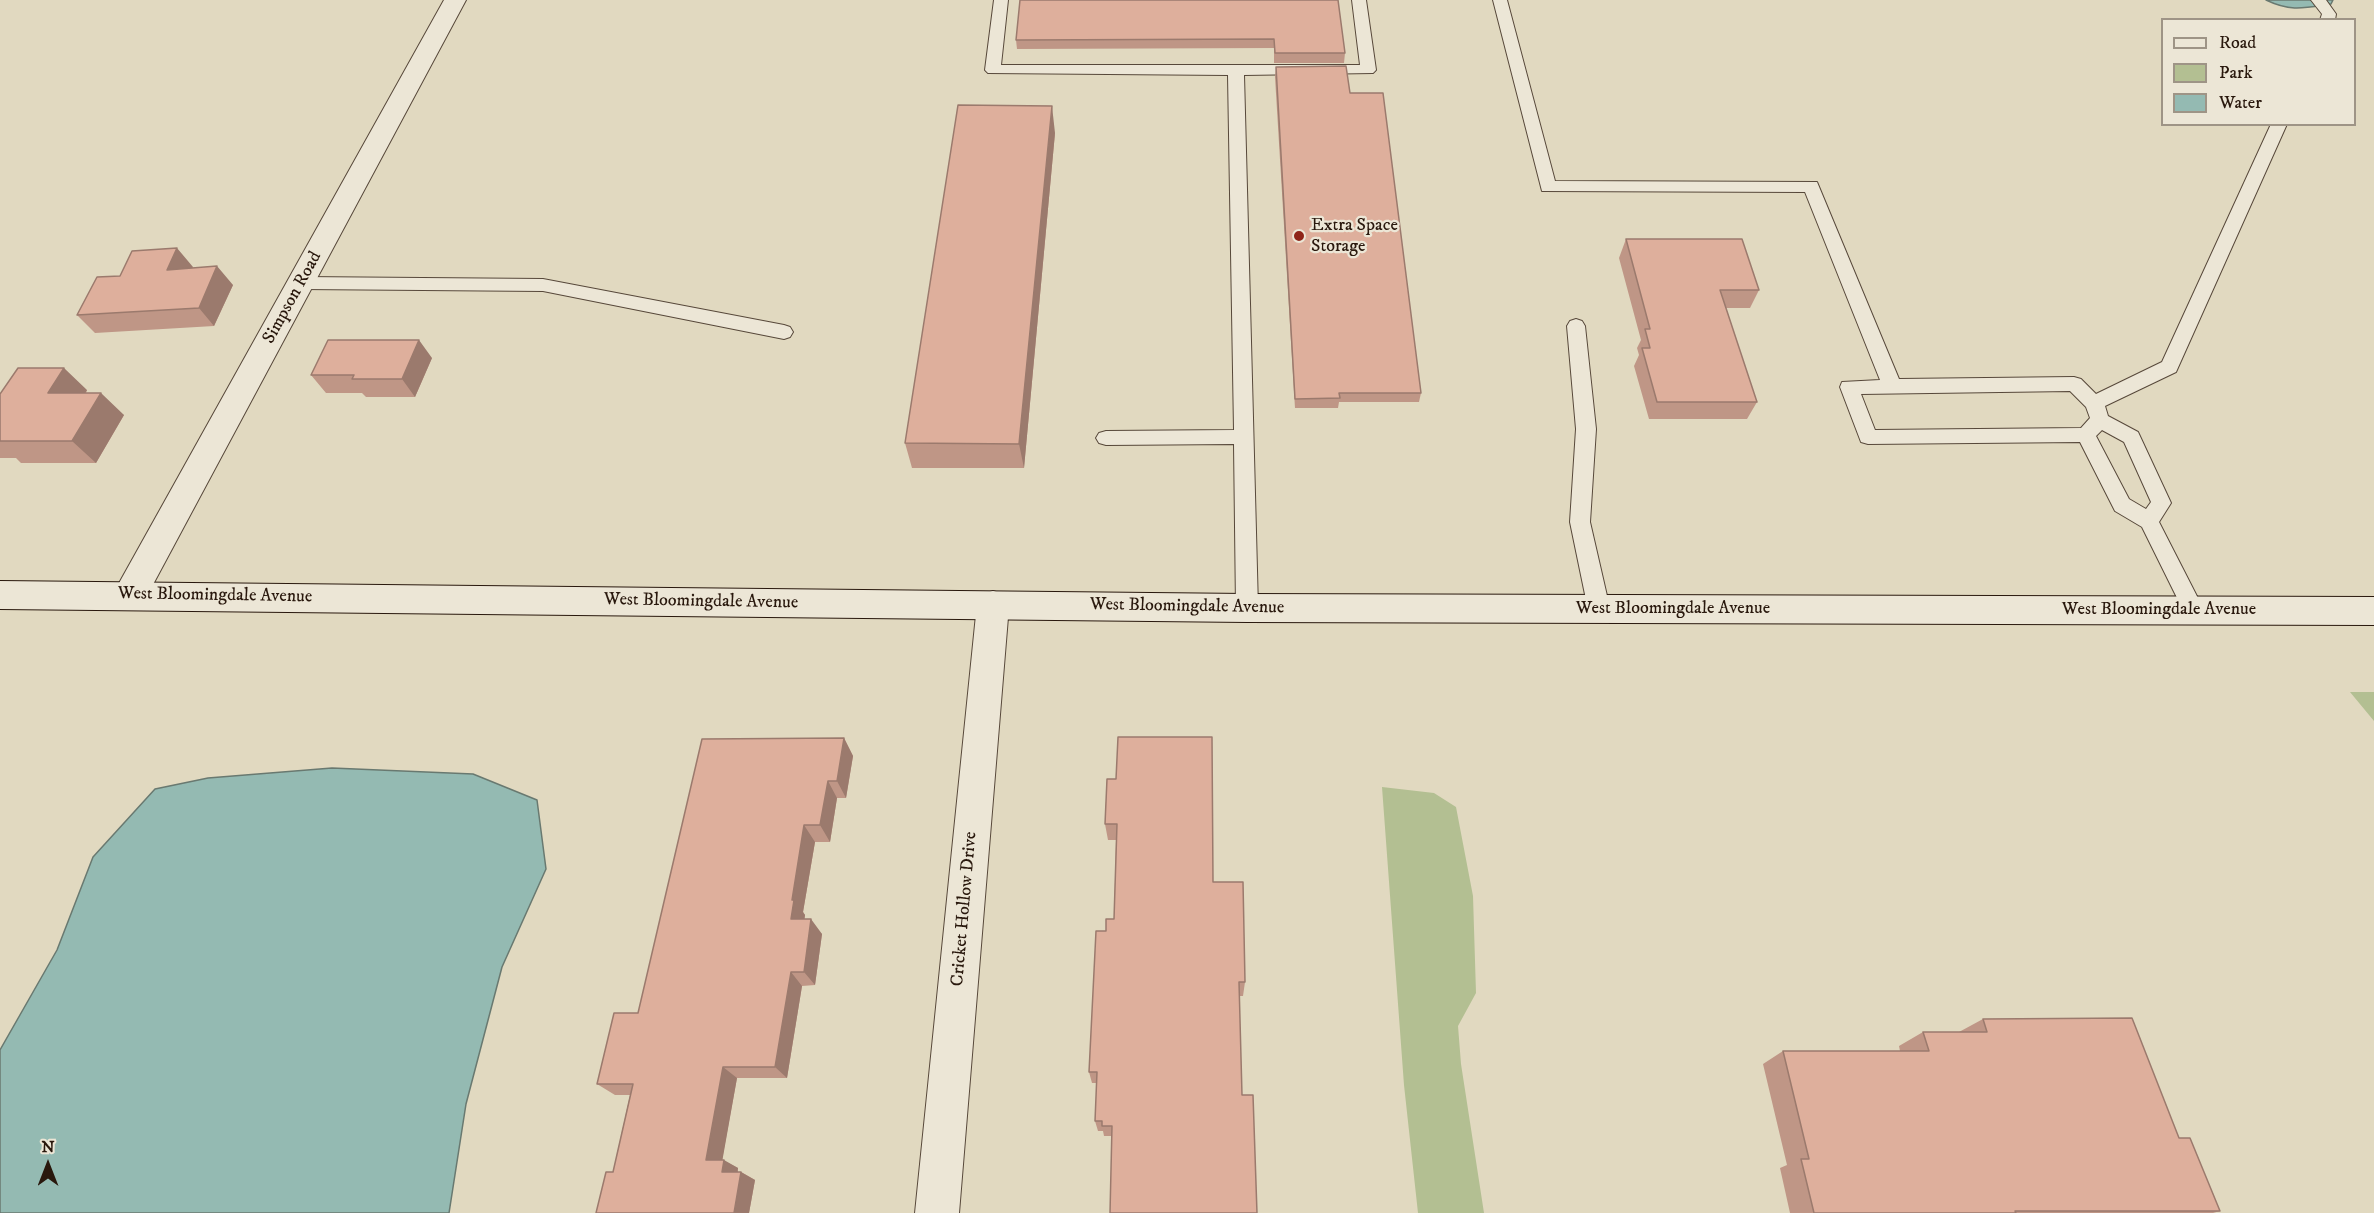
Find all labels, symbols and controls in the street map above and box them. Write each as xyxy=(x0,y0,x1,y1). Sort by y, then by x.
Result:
legend xyxy=(2161,18,2356,126)
text: Road xyxy=(2219,32,2256,54)
text: Park xyxy=(2219,62,2253,84)
text: Water xyxy=(2219,92,2262,114)
place label: Extra Space Storage xyxy=(1311,215,1398,258)
marker: Extra Space Storage xyxy=(1292,229,1306,243)
street label: Simpson Road xyxy=(259,248,327,348)
street label: West Bloomingdale Avenue xyxy=(118,584,312,608)
street label: West Bloomingdale Avenue xyxy=(604,590,798,614)
street label: West Bloomingdale Avenue xyxy=(1090,595,1284,619)
street label: West Bloomingdale Avenue xyxy=(1576,598,1770,620)
street label: West Bloomingdale Avenue xyxy=(2062,599,2256,621)
street label: Cricket Hollow Drive xyxy=(947,831,983,987)
north arrow xyxy=(18,1135,78,1195)
text: N xyxy=(41,1137,55,1157)

